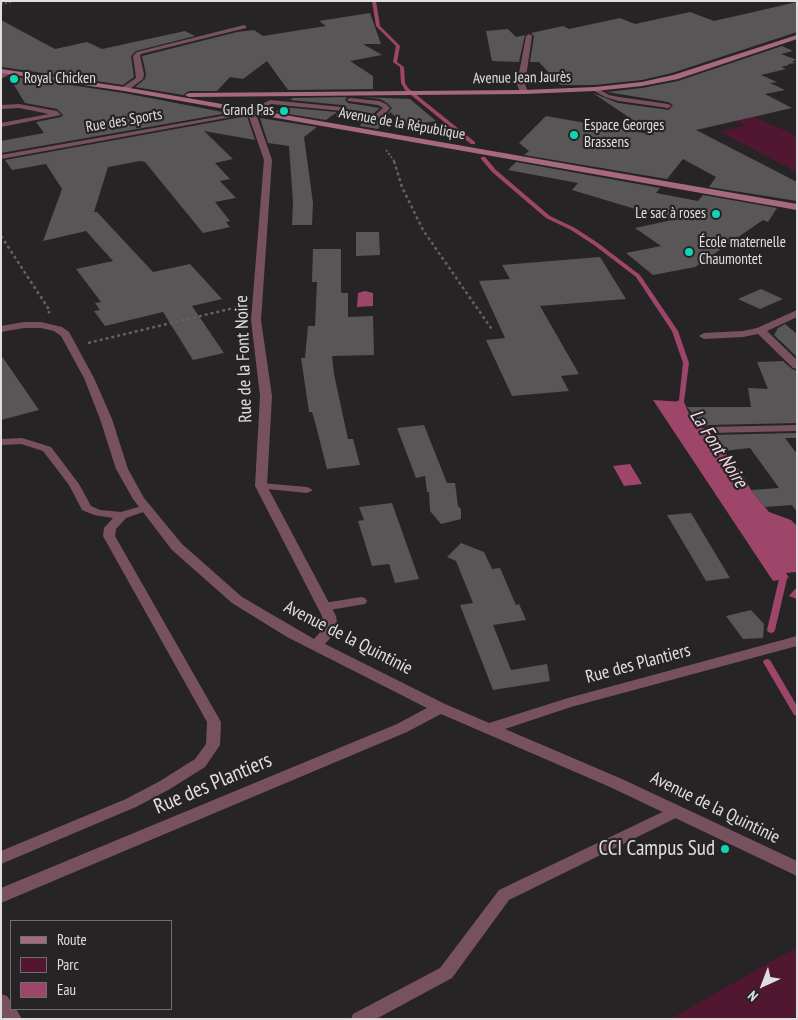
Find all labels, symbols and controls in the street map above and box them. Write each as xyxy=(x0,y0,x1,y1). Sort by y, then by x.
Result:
street label: Avenue Jean Jaurès xyxy=(473,68,571,88)
place label: Royal Chicken xyxy=(24,70,96,88)
marker: Royal Chicken xyxy=(8,73,20,85)
place label: Grand Pas xyxy=(223,102,274,120)
street label: Avenue de la République xyxy=(337,104,467,144)
street label: Rue des Sports xyxy=(84,105,164,137)
marker: Grand Pas xyxy=(278,105,290,117)
place label: Espace Georges Brassens xyxy=(584,117,664,152)
marker: Espace Georges Brassens xyxy=(568,129,580,141)
place label: Le sac à roses xyxy=(635,205,706,223)
marker: Le sac à roses xyxy=(710,208,722,220)
place label: École maternelle Chaumontet xyxy=(699,234,786,269)
marker: École maternelle Chaumontet xyxy=(683,246,695,258)
street label: Rue de la Font Noire xyxy=(231,295,257,423)
water label: La Font Noire xyxy=(684,406,752,492)
street label: Avenue de la Quintinie xyxy=(280,596,416,680)
street label: Rue des Plantiers xyxy=(583,640,693,688)
street label: Rue des Plantiers xyxy=(150,748,276,820)
street label: Avenue de la Quintinie xyxy=(647,767,783,849)
place label: CCI Campus Sud xyxy=(598,836,715,862)
marker: CCI Campus Sud xyxy=(719,843,731,855)
legend xyxy=(10,920,172,1010)
text: Route xyxy=(57,930,87,949)
text: Parc xyxy=(57,955,79,974)
north arrow xyxy=(738,960,788,1010)
text: Eau xyxy=(57,980,76,999)
text: N xyxy=(744,987,762,1005)

